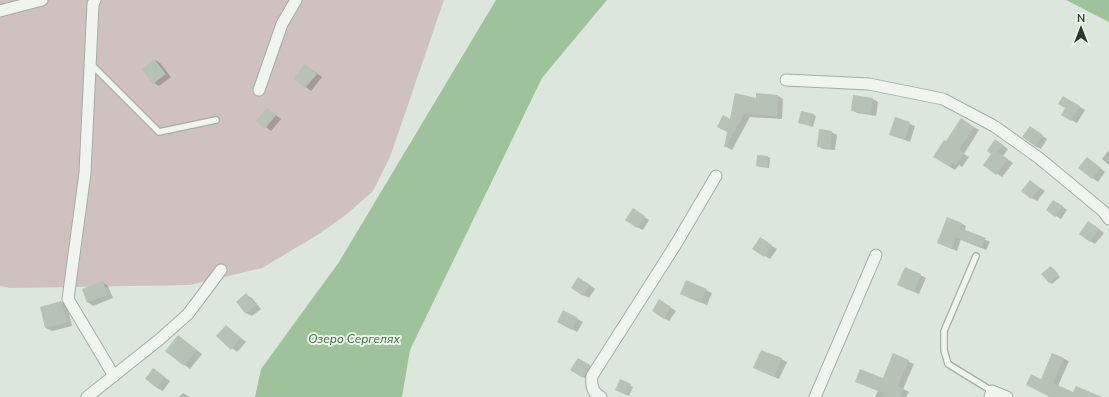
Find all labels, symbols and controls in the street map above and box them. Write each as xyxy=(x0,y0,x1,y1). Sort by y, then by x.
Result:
north arrow xyxy=(1061,8,1101,48)
text: N xyxy=(1077,11,1085,26)
water label: Озеро Сергелях xyxy=(308,331,400,347)

